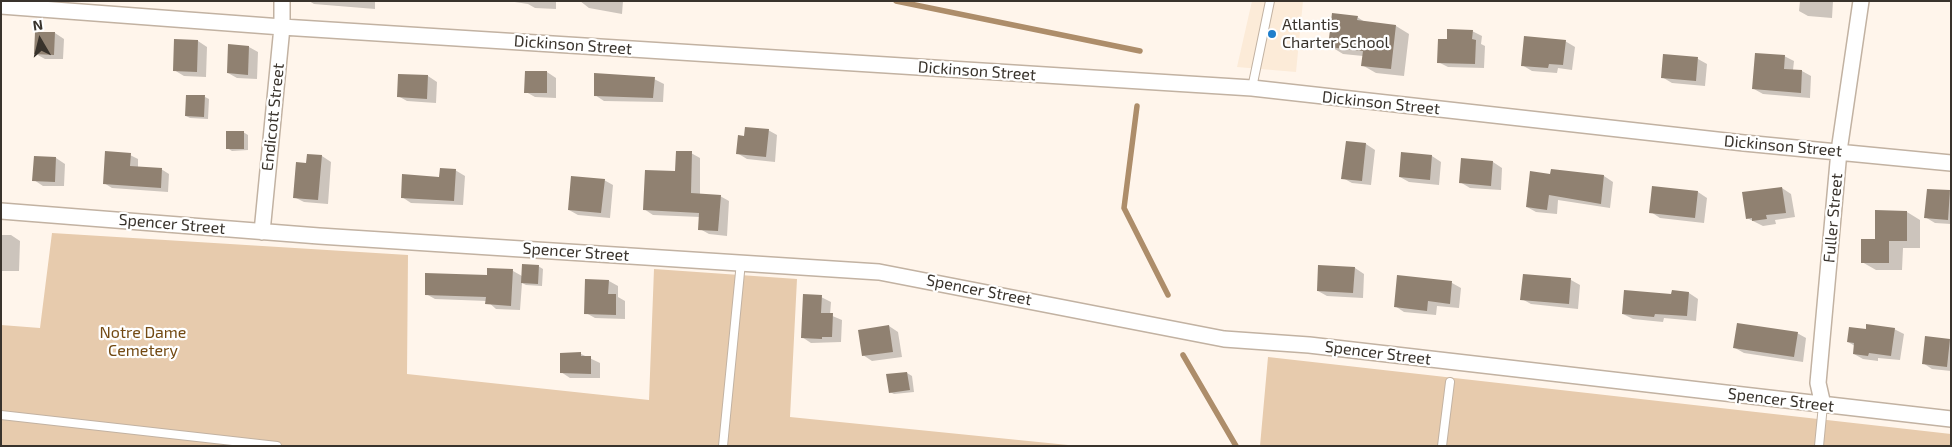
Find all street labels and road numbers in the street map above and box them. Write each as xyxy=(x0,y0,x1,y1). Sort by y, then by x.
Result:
street label: Dickinson Street xyxy=(513,31,633,59)
street label: Dickinson Street xyxy=(917,57,1037,85)
street label: Endicott Street xyxy=(258,62,288,172)
street label: Dickinson Street xyxy=(1321,87,1441,119)
street label: Dickinson Street xyxy=(1723,131,1843,161)
street label: Fuller Street xyxy=(1820,172,1846,264)
street label: Spencer Street xyxy=(118,210,226,238)
street label: Spencer Street xyxy=(522,239,630,265)
street label: Spencer Street xyxy=(925,270,1033,310)
street label: Spencer Street xyxy=(1324,337,1432,369)
street label: Spencer Street xyxy=(1727,384,1835,416)

